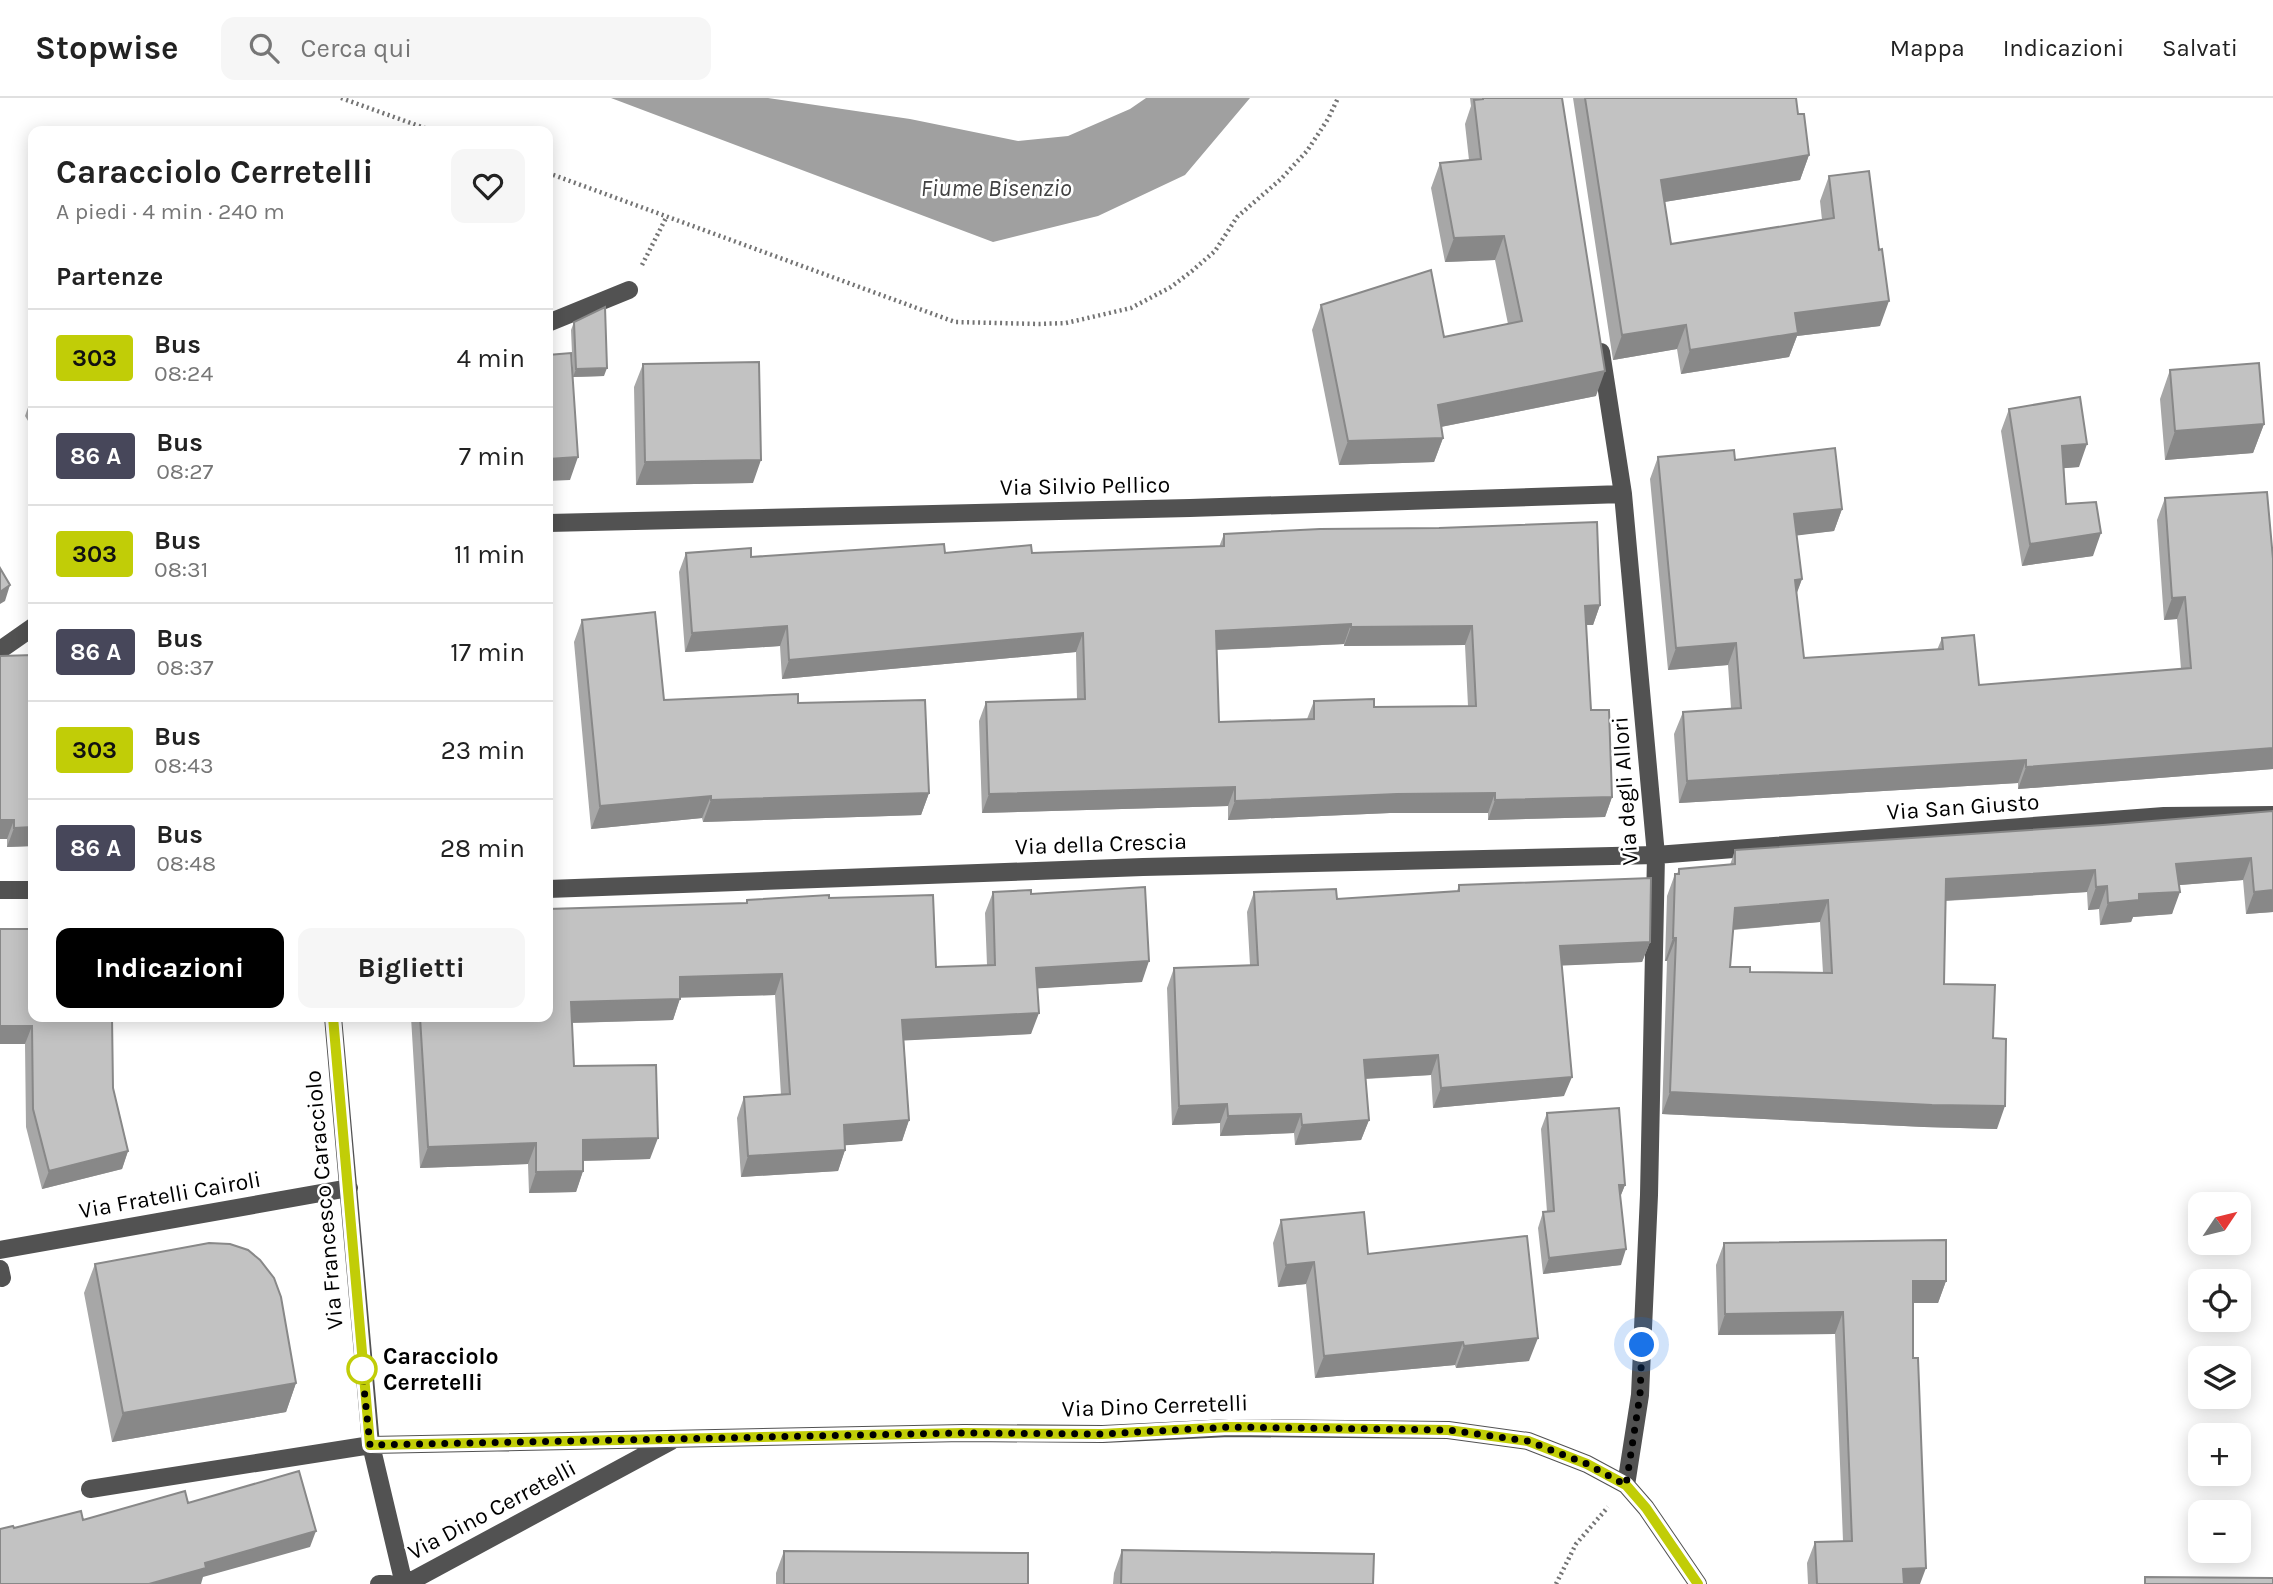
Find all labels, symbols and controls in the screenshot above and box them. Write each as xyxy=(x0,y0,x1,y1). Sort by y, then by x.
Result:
search box xyxy=(221,17,711,80)
text: Stopwise xyxy=(35,29,179,67)
icon: search xyxy=(245,29,283,67)
text: Cerca qui xyxy=(301,33,412,64)
text: Mappa xyxy=(1890,34,1965,62)
text: Indicazioni xyxy=(2003,34,2124,62)
text: Salvati xyxy=(2162,34,2238,62)
button: heart xyxy=(451,149,525,223)
text: Caracciolo Cerretelli xyxy=(56,153,373,191)
water label: Fiume Bisenzio xyxy=(920,174,1072,202)
text: A piedi · 4 min · 240 m xyxy=(56,198,285,225)
text: Partenze xyxy=(56,261,163,292)
text: Bus xyxy=(154,329,201,360)
text: 4 min xyxy=(457,343,525,374)
text: 303 xyxy=(72,344,117,372)
text: 08:24 xyxy=(154,360,213,387)
text: Bus xyxy=(156,427,203,458)
text: 7 min xyxy=(459,441,525,472)
text: 86 A xyxy=(70,442,121,470)
text: 08:27 xyxy=(156,458,213,485)
street label: Via Silvio Pellico xyxy=(1000,471,1170,501)
text: Bus xyxy=(154,525,201,556)
text: 11 min xyxy=(454,539,525,570)
text: 303 xyxy=(72,540,117,568)
text: 08:31 xyxy=(154,556,208,583)
text: Bus xyxy=(156,623,203,654)
text: 17 min xyxy=(450,637,525,668)
text: 86 A xyxy=(70,638,121,666)
text: 08:37 xyxy=(156,654,214,681)
street label: Via degli Allori xyxy=(1606,716,1644,866)
text: Bus xyxy=(154,721,201,752)
text: 23 min xyxy=(441,735,525,766)
text: 303 xyxy=(72,736,117,764)
text: 08:43 xyxy=(154,752,214,779)
street label: Via San Giusto xyxy=(1886,788,2040,826)
text: Bus xyxy=(156,819,203,850)
street label: Via della Crescia xyxy=(1015,828,1187,860)
text: 28 min xyxy=(440,833,525,864)
text: 86 A xyxy=(70,834,121,862)
text: 08:48 xyxy=(156,850,216,877)
button: Indicazioni xyxy=(56,928,284,1008)
button: Biglietti xyxy=(298,928,525,1008)
street label: Via Francesco Caracciolo xyxy=(299,1069,349,1331)
street label: Via Fratelli Cairoli xyxy=(77,1166,263,1224)
north arrow xyxy=(2188,1192,2250,1255)
map controls xyxy=(2188,1192,2251,1563)
button: locate xyxy=(2188,1269,2251,1332)
your location xyxy=(1624,1327,1659,1362)
place label: Caracciolo Cerretelli xyxy=(383,1343,498,1396)
button: layers xyxy=(2188,1346,2251,1409)
marker: Caracciolo Cerretelli xyxy=(347,1354,377,1384)
street label: Via Dino Cerretelli xyxy=(1061,1389,1249,1423)
button: + xyxy=(2188,1423,2251,1486)
street label: Via Dino Cerretelli xyxy=(403,1454,581,1566)
button: − xyxy=(2188,1500,2251,1563)

